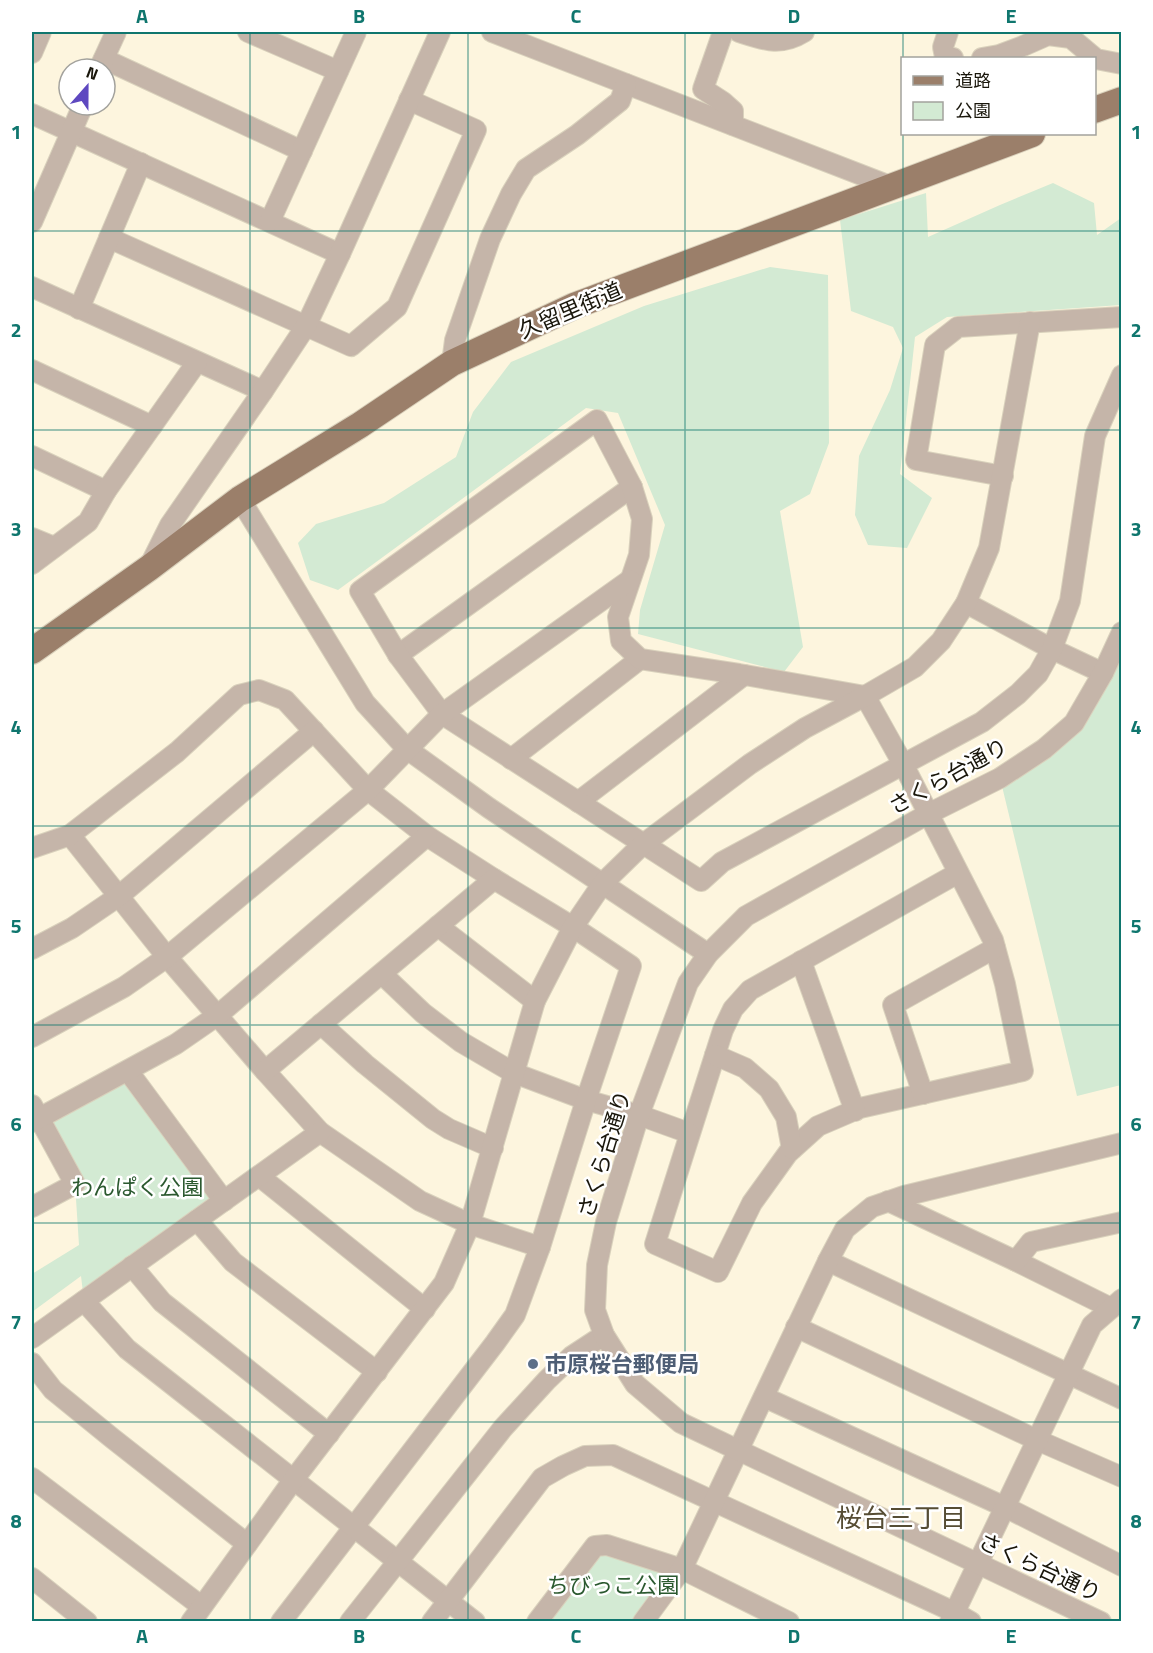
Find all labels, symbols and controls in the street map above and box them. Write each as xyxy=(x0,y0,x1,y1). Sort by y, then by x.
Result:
text: A xyxy=(136,0,148,31)
text: B xyxy=(353,0,365,31)
text: C xyxy=(571,0,582,31)
text: D xyxy=(788,0,800,31)
text: E xyxy=(1005,0,1017,31)
north arrow xyxy=(57,57,117,117)
legend xyxy=(901,57,1096,135)
text: N xyxy=(83,60,102,86)
text: 道路 xyxy=(955,67,991,94)
text: 公園 xyxy=(955,97,991,124)
text: 1 xyxy=(10,116,22,147)
text: 1 xyxy=(1130,116,1142,147)
street label: 久留里街道 xyxy=(513,273,627,347)
text: 2 xyxy=(10,314,22,345)
text: 2 xyxy=(1130,314,1142,345)
text: 3 xyxy=(10,513,22,544)
text: 3 xyxy=(1130,513,1142,544)
text: 4 xyxy=(10,711,22,742)
text: 4 xyxy=(1130,711,1142,742)
street label: さくら台通り xyxy=(882,729,1014,823)
text: 5 xyxy=(10,910,22,941)
text: 5 xyxy=(1130,910,1142,941)
street label: さくら台通り xyxy=(568,1086,640,1222)
text: 6 xyxy=(10,1108,22,1139)
text: 6 xyxy=(1130,1108,1142,1139)
park label: わんぱく公園 xyxy=(71,1170,203,1204)
text: 7 xyxy=(10,1306,22,1337)
text: 7 xyxy=(1130,1306,1142,1337)
place label: 市原桜台郵便局 xyxy=(545,1347,699,1381)
marker: 市原桜台郵便局 xyxy=(526,1357,540,1371)
district label: 桜台三丁目 xyxy=(836,1498,966,1537)
text: 8 xyxy=(10,1505,22,1536)
text: 8 xyxy=(1130,1505,1142,1536)
street label: さくら台通り xyxy=(973,1524,1107,1610)
park label: ちびっこ公園 xyxy=(547,1568,679,1602)
text: A xyxy=(136,1620,148,1651)
text: B xyxy=(353,1620,365,1651)
text: C xyxy=(571,1620,582,1651)
text: D xyxy=(788,1620,800,1651)
text: E xyxy=(1005,1620,1017,1651)

